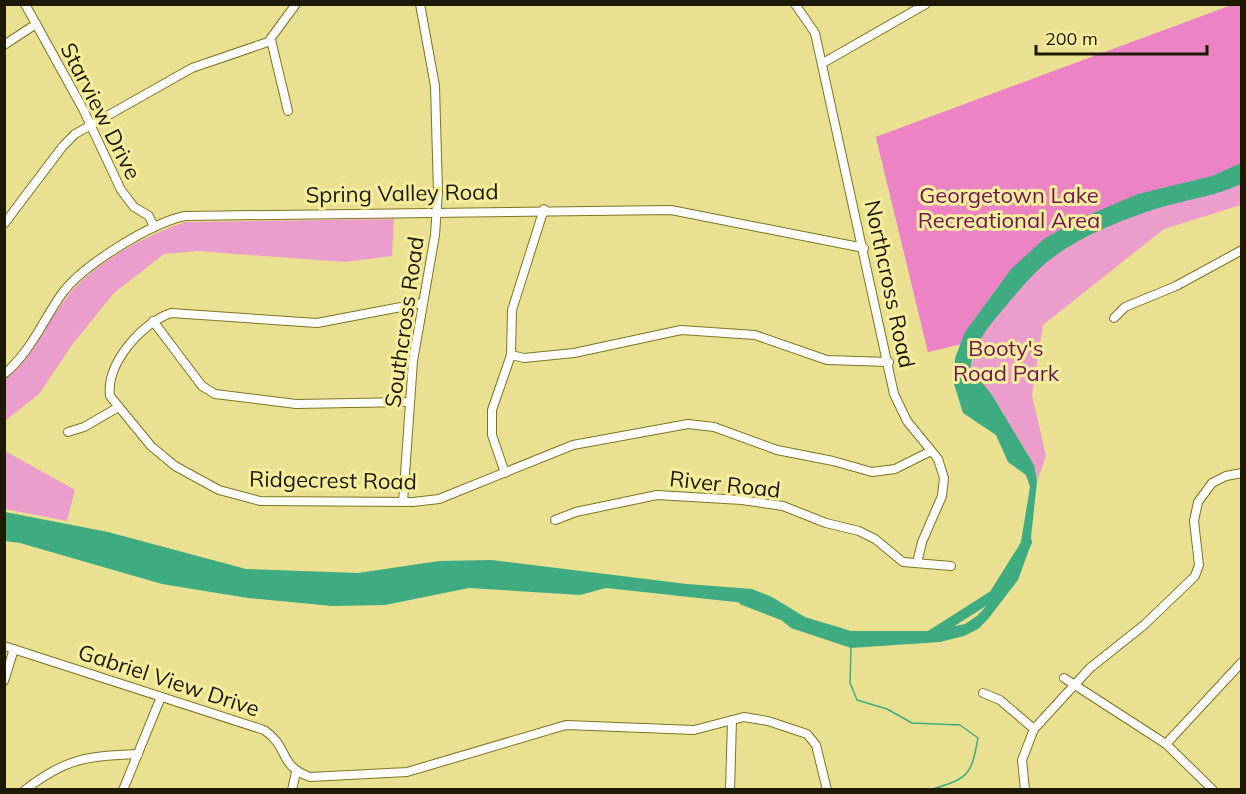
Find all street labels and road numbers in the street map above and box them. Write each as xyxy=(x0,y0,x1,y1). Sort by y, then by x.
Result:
street label: Starview Drive xyxy=(54,38,148,184)
street label: Spring Valley Road xyxy=(305,177,499,209)
street label: Northcross Road xyxy=(859,197,921,371)
street label: Southcross Road xyxy=(378,235,430,409)
street label: River Road xyxy=(668,464,782,504)
street label: Ridgecrest Road xyxy=(249,465,417,495)
street label: Gabriel View Drive xyxy=(75,637,263,723)

